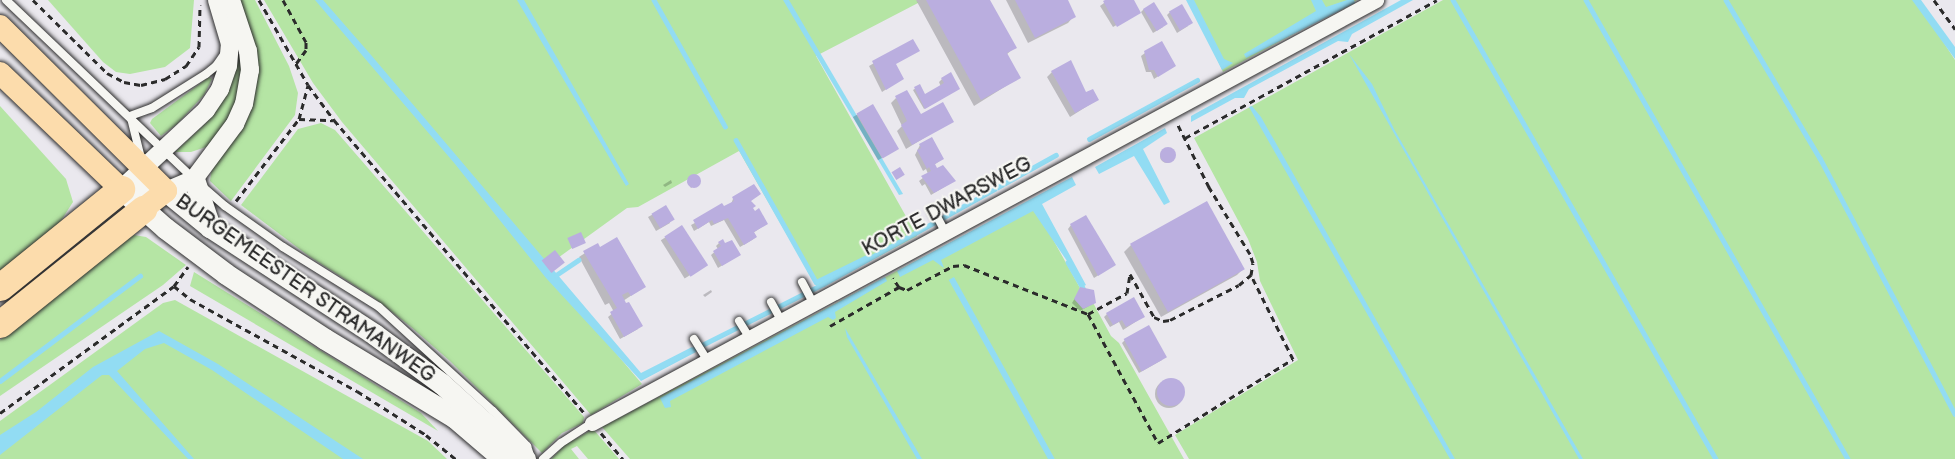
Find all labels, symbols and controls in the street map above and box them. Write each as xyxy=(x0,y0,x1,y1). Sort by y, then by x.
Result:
street label: KORTE DWARSWEG xyxy=(858,152,1036,262)
street label: BURGEMEESTER STRAMANWEG xyxy=(170,190,440,388)

